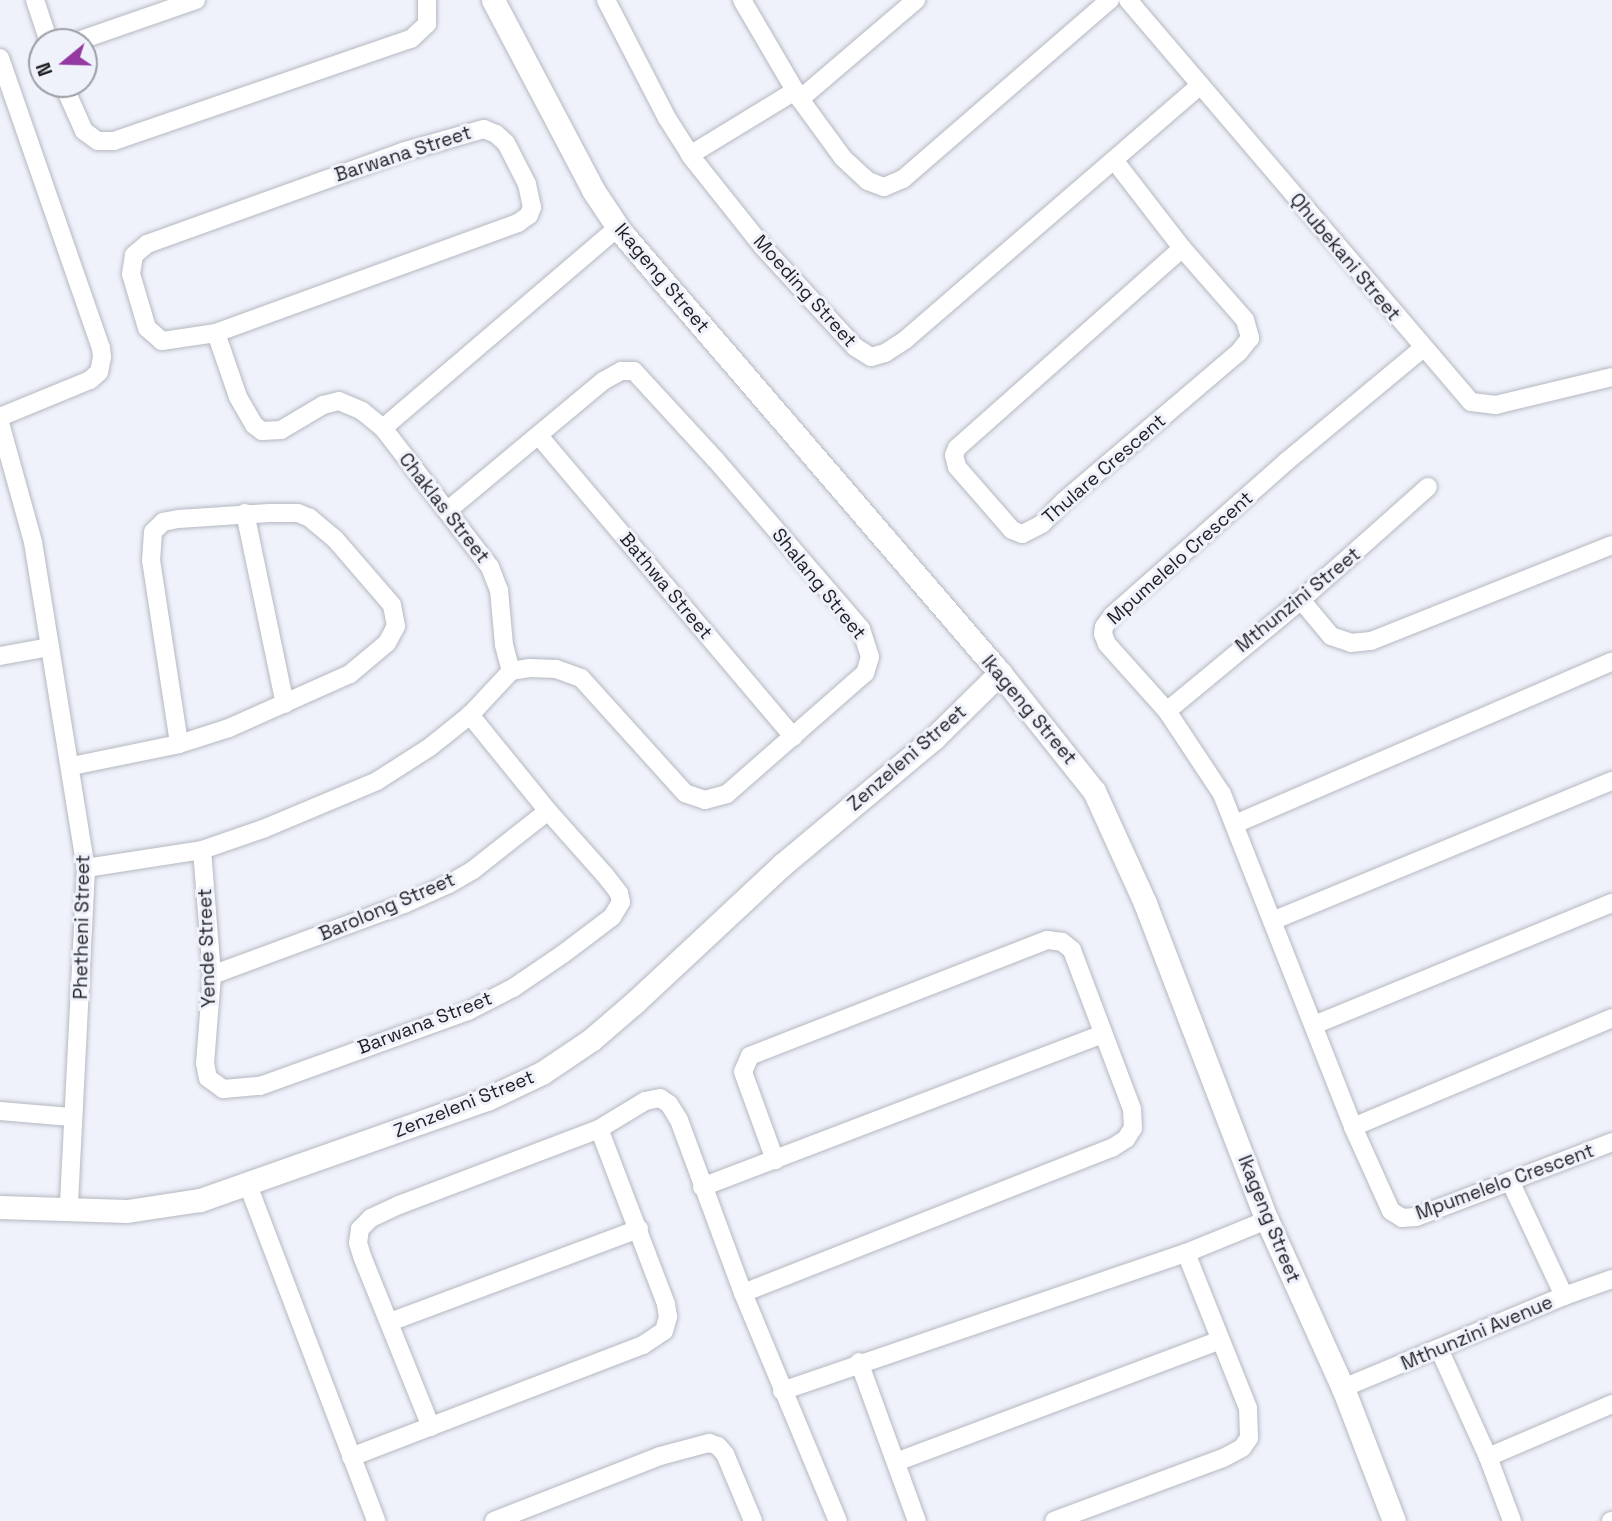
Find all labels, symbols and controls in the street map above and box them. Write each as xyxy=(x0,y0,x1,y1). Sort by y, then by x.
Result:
north arrow xyxy=(28,28,98,98)
text: N xyxy=(31,59,58,79)
street label: Barwana Street xyxy=(332,121,474,187)
street label: Qhubekani Street xyxy=(1285,189,1405,325)
street label: Ikageng Street xyxy=(610,219,714,337)
street label: Moeding Street xyxy=(749,230,861,352)
street label: Thulare Crescent xyxy=(1038,409,1170,529)
street label: Chaklas Street xyxy=(394,448,494,568)
street label: Mpumelelo Crescent xyxy=(1102,487,1258,629)
street label: Shalang Street xyxy=(767,524,871,644)
street label: Bathwa Street xyxy=(615,528,717,644)
street label: Mthunzini Street xyxy=(1231,543,1365,657)
street label: Ikageng Street xyxy=(977,651,1081,769)
street label: Zenzeleni Street xyxy=(843,700,971,816)
street label: Phetheni Street xyxy=(69,854,95,1000)
street label: Barolong Street xyxy=(316,868,458,946)
street label: Yende Street xyxy=(194,888,220,1008)
street label: Barwana Street xyxy=(355,987,495,1059)
street label: Zenzeleni Street xyxy=(390,1065,538,1143)
street label: Mpumelelo Crescent xyxy=(1413,1139,1597,1225)
street label: Ikageng Street xyxy=(1233,1152,1305,1286)
street label: Mthunzini Avenue xyxy=(1398,1291,1556,1375)

